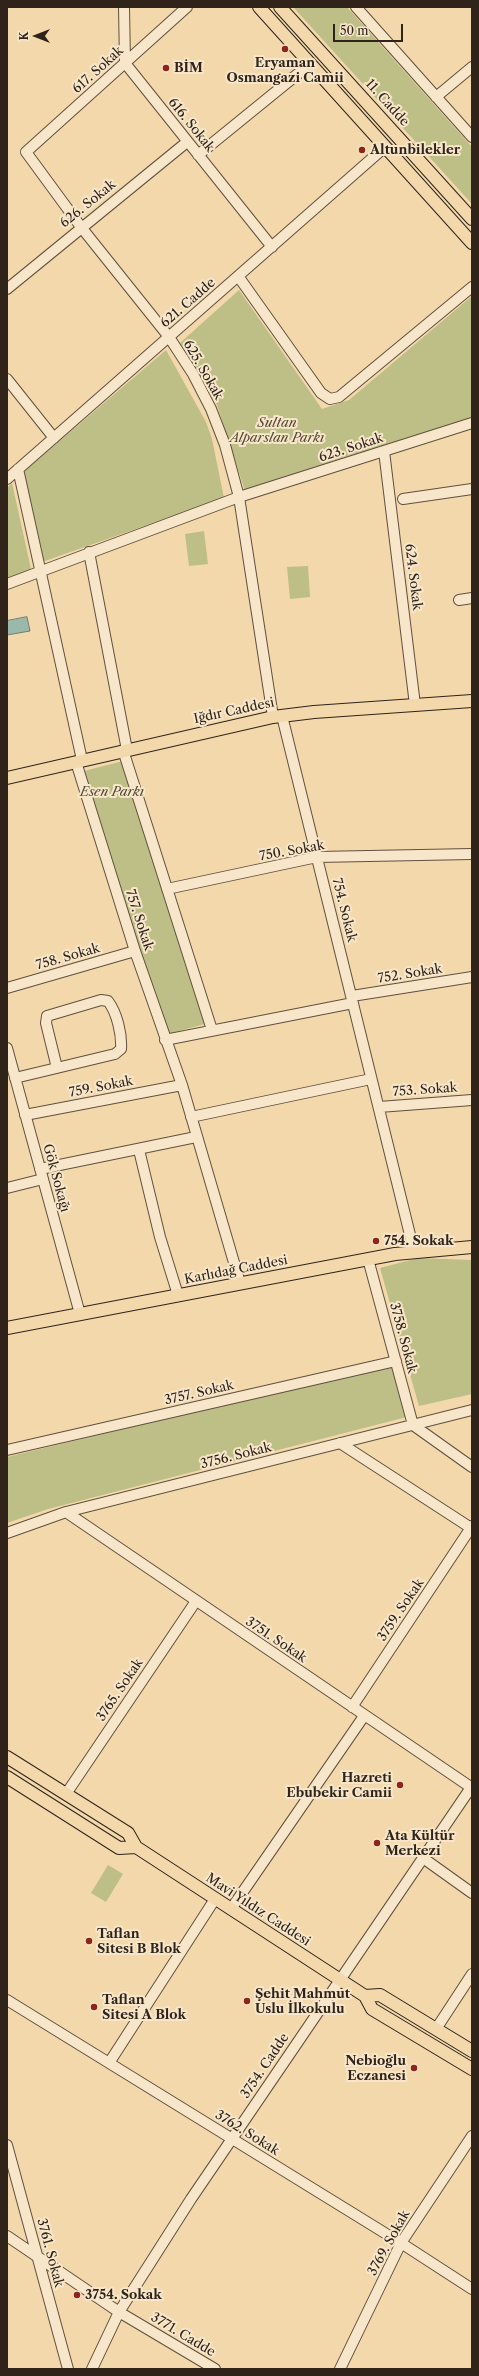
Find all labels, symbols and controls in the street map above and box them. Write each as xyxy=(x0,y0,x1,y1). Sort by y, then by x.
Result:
north arrow xyxy=(16,16,56,56)
scale bar xyxy=(335,16,405,42)
text: 50 m xyxy=(340,23,369,38)
text: K xyxy=(17,32,31,40)
street label: 617. Sokak xyxy=(69,43,127,97)
marker: Eryaman Osmangazi Camii xyxy=(280,44,290,54)
place label: Eryaman Osmangazi Camii xyxy=(226,55,344,86)
place label: BİM xyxy=(174,60,203,76)
marker: BİM xyxy=(161,63,171,73)
street label: 11. Cadde xyxy=(362,76,412,130)
street label: 616. Sokak xyxy=(165,95,217,155)
place label: Altunbilekler xyxy=(370,142,460,158)
marker: Altunbilekler xyxy=(357,145,367,155)
street label: 626. Sokak xyxy=(57,177,119,231)
street label: 621. Cadde xyxy=(157,275,219,331)
street label: 625. Sokak xyxy=(180,337,226,403)
park label: Sultan Alparslan Parkı xyxy=(230,415,324,446)
street label: 623. Sokak xyxy=(317,430,385,466)
street label: 624. Sokak xyxy=(401,543,425,611)
street label: Iğdır Caddesi xyxy=(192,695,276,727)
park label: Esen Parkı xyxy=(80,784,144,800)
street label: 750. Sokak xyxy=(258,838,326,864)
street label: 754. Sokak xyxy=(329,876,359,944)
street label: 757. Sokak xyxy=(122,887,156,953)
street label: 758. Sokak xyxy=(34,940,102,974)
street label: 752. Sokak xyxy=(377,961,443,987)
street label: 759. Sokak xyxy=(68,1073,134,1101)
street label: 753. Sokak xyxy=(392,1080,458,1100)
street label: Gök Sokağı xyxy=(39,1142,73,1214)
place label: 754. Sokak xyxy=(384,1233,453,1249)
marker: 754. Sokak xyxy=(371,1236,381,1246)
street label: Karlıdağ Caddesi xyxy=(183,1252,289,1288)
street label: 3758. Sokak xyxy=(386,1301,420,1375)
street label: 3757. Sokak xyxy=(163,1377,235,1409)
street label: 3756. Sokak xyxy=(199,1440,273,1472)
street label: 3759. Sokak xyxy=(374,1576,428,1644)
street label: 3751. Sokak xyxy=(242,1614,310,1666)
street label: 3765. Sokak xyxy=(93,1656,147,1724)
place label: Hazreti Ebubekir Camii xyxy=(286,1770,392,1801)
marker: Hazreti Ebubekir Camii xyxy=(395,1780,405,1790)
place label: Ata Kültür Merkezi xyxy=(385,1828,455,1859)
marker: Ata Kültür Merkezi xyxy=(372,1838,382,1848)
street label: Mavi Yıldız Caddesi xyxy=(203,1870,313,1950)
place label: Taflan Sitesi B Blok xyxy=(97,1926,181,1957)
marker: Taflan Sitesi B Blok xyxy=(84,1936,94,1946)
place label: Şehit Mahmut Uslu İlkokulu xyxy=(255,1986,350,2017)
place label: Taflan Sitesi A Blok xyxy=(102,1992,186,2023)
marker: Şehit Mahmut Uslu İlkokulu xyxy=(242,1996,252,2006)
marker: Taflan Sitesi A Blok xyxy=(89,2002,99,2012)
street label: 3754. Cadde xyxy=(238,2031,292,2101)
place label: Nebioğlu Eczanesi xyxy=(345,2053,406,2084)
marker: Nebioğlu Eczanesi xyxy=(409,2063,419,2073)
street label: 3762. Sokak xyxy=(212,2107,282,2159)
street label: 3769. Sokak xyxy=(365,2208,413,2278)
street label: 3761. Sokak xyxy=(33,2217,67,2289)
place label: 3754. Sokak xyxy=(85,2287,162,2303)
marker: 3754. Sokak xyxy=(72,2290,82,2300)
street label: 3771. Cadde xyxy=(148,2310,218,2360)

